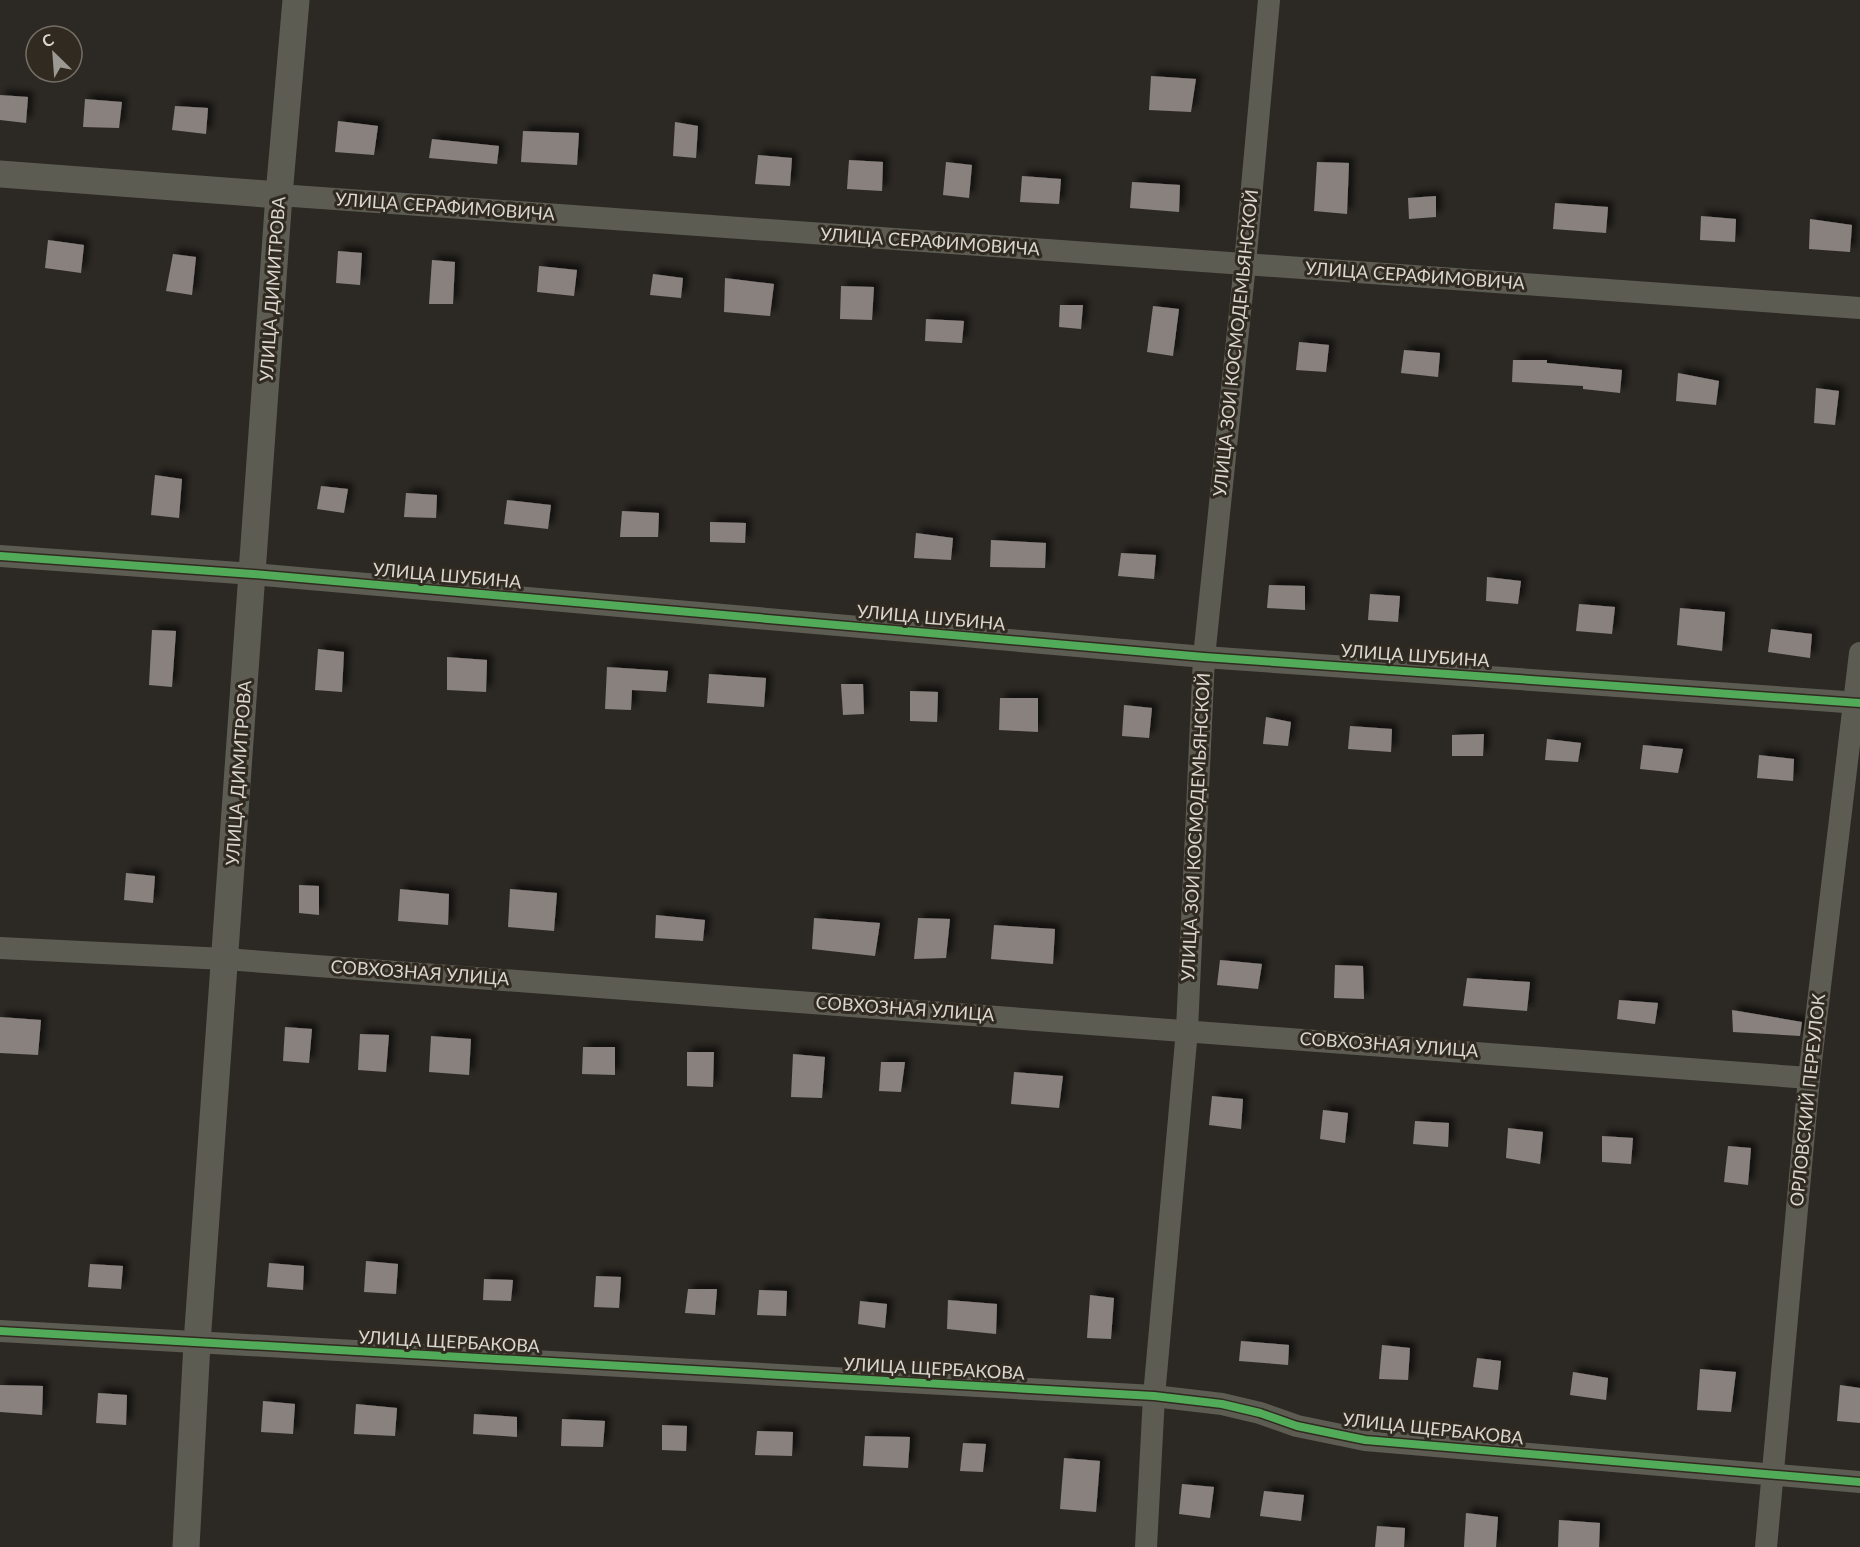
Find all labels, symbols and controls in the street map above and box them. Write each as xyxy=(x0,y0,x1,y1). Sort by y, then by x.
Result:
north arrow xyxy=(24,24,84,84)
text: С xyxy=(39,29,57,51)
street label: УЛИЦА СЕРАФИМОВИЧА xyxy=(334,187,557,225)
street label: УЛИЦА ЗОИ КОСМОДЕМЬЯНСКОЙ xyxy=(1208,188,1262,498)
street label: УЛИЦА ДИМИТРОВА xyxy=(255,195,290,382)
street label: УЛИЦА СЕРАФИМОВИЧА xyxy=(819,222,1042,260)
street label: УЛИЦА СЕРАФИМОВИЧА xyxy=(1304,256,1527,294)
street label: УЛИЦА ШУБИНА xyxy=(372,558,523,593)
street label: УЛИЦА ШУБИНА xyxy=(856,600,1007,635)
street label: УЛИЦА ШУБИНА xyxy=(1340,639,1491,671)
street label: УЛИЦА ЗОИ КОСМОДЕМЬЯНСКОЙ xyxy=(1176,672,1214,982)
street label: УЛИЦА ДИМИТРОВА xyxy=(221,679,256,866)
street label: СОВХОЗНАЯ УЛИЦА xyxy=(330,955,511,989)
street label: СОВХОЗНАЯ УЛИЦА xyxy=(815,991,996,1025)
street label: ОРЛОВСКИЙ ПЕРЕУЛОК xyxy=(1785,992,1829,1207)
street label: СОВХОЗНАЯ УЛИЦА xyxy=(1299,1027,1480,1061)
street label: УЛИЦА ЩЕРБАКОВА xyxy=(358,1325,541,1357)
street label: УЛИЦА ЩЕРБАКОВА xyxy=(843,1352,1026,1384)
street label: УЛИЦА ЩЕРБАКОВА xyxy=(1342,1408,1526,1449)

